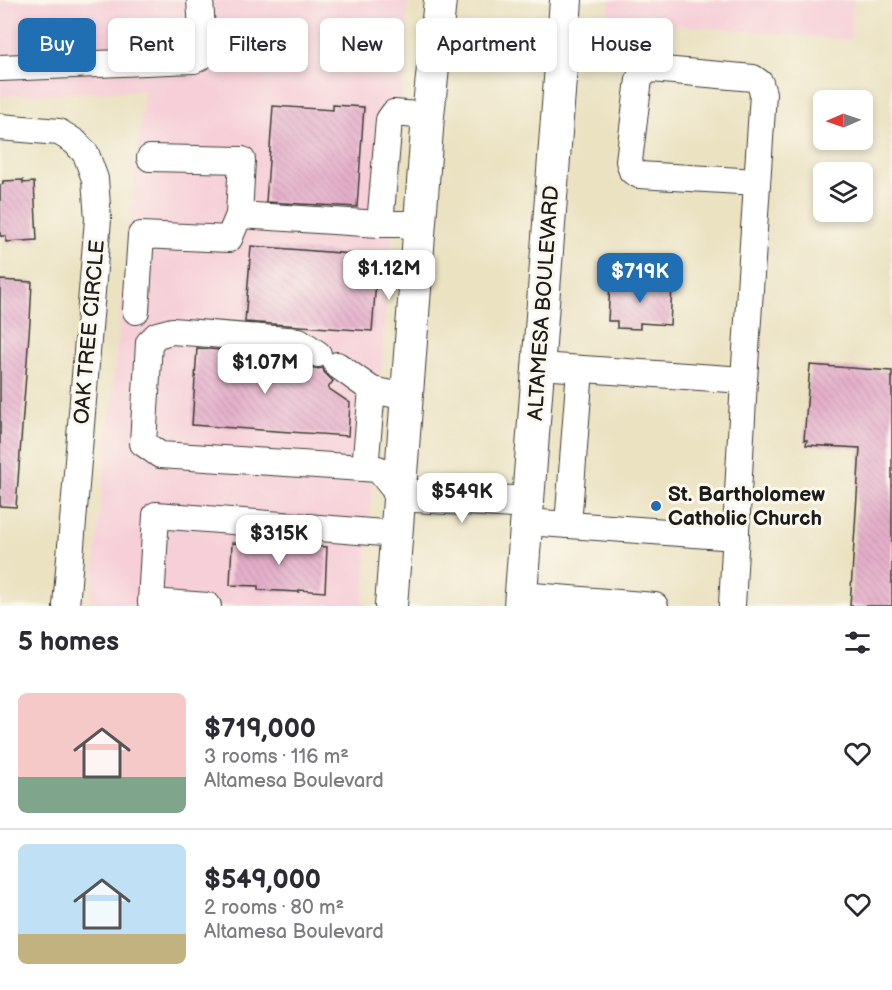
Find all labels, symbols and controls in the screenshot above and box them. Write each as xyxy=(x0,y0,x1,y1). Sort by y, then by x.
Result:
chip: Buy xyxy=(18,18,96,72)
chip: Rent xyxy=(108,18,195,72)
chip: Filters xyxy=(207,18,308,72)
chip: New xyxy=(320,18,404,72)
chip: Apartment xyxy=(416,18,557,72)
chip: House xyxy=(569,18,673,72)
north arrow xyxy=(813,90,873,150)
map controls xyxy=(813,90,873,222)
button: layers xyxy=(813,162,873,222)
street label: ALTAMESA BOULEVARD xyxy=(523,185,564,421)
street label: OAK TREE CIRCLE xyxy=(69,239,110,425)
pin: $1.12M xyxy=(340,250,438,301)
pin: $719K xyxy=(598,253,682,304)
text: $1.12M xyxy=(357,257,421,281)
text: $719K xyxy=(611,260,669,284)
pin: $1.07M xyxy=(216,344,314,395)
text: $1.07M xyxy=(232,351,298,375)
pin: $549K xyxy=(420,473,504,524)
text: $549K xyxy=(431,480,493,504)
place label: St. Bartholomew Catholic Church xyxy=(668,482,825,531)
marker: St. Bartholomew Catholic Church xyxy=(649,499,663,513)
pin: $315K xyxy=(237,515,321,566)
text: $315K xyxy=(250,522,308,546)
icon: filters xyxy=(841,626,874,659)
text: 5 homes xyxy=(18,627,119,658)
text: $719,000 xyxy=(204,714,316,745)
icon: home xyxy=(66,717,138,789)
icon: heart xyxy=(841,737,874,770)
text: 3 rooms · 116 m² xyxy=(204,745,349,769)
text: Altamesa Boulevard xyxy=(204,769,384,793)
text: $549,000 xyxy=(204,865,321,896)
icon: home xyxy=(66,868,138,940)
icon: heart xyxy=(841,888,874,921)
text: 2 rooms · 80 m² xyxy=(204,896,344,920)
text: Altamesa Boulevard xyxy=(204,920,384,944)

